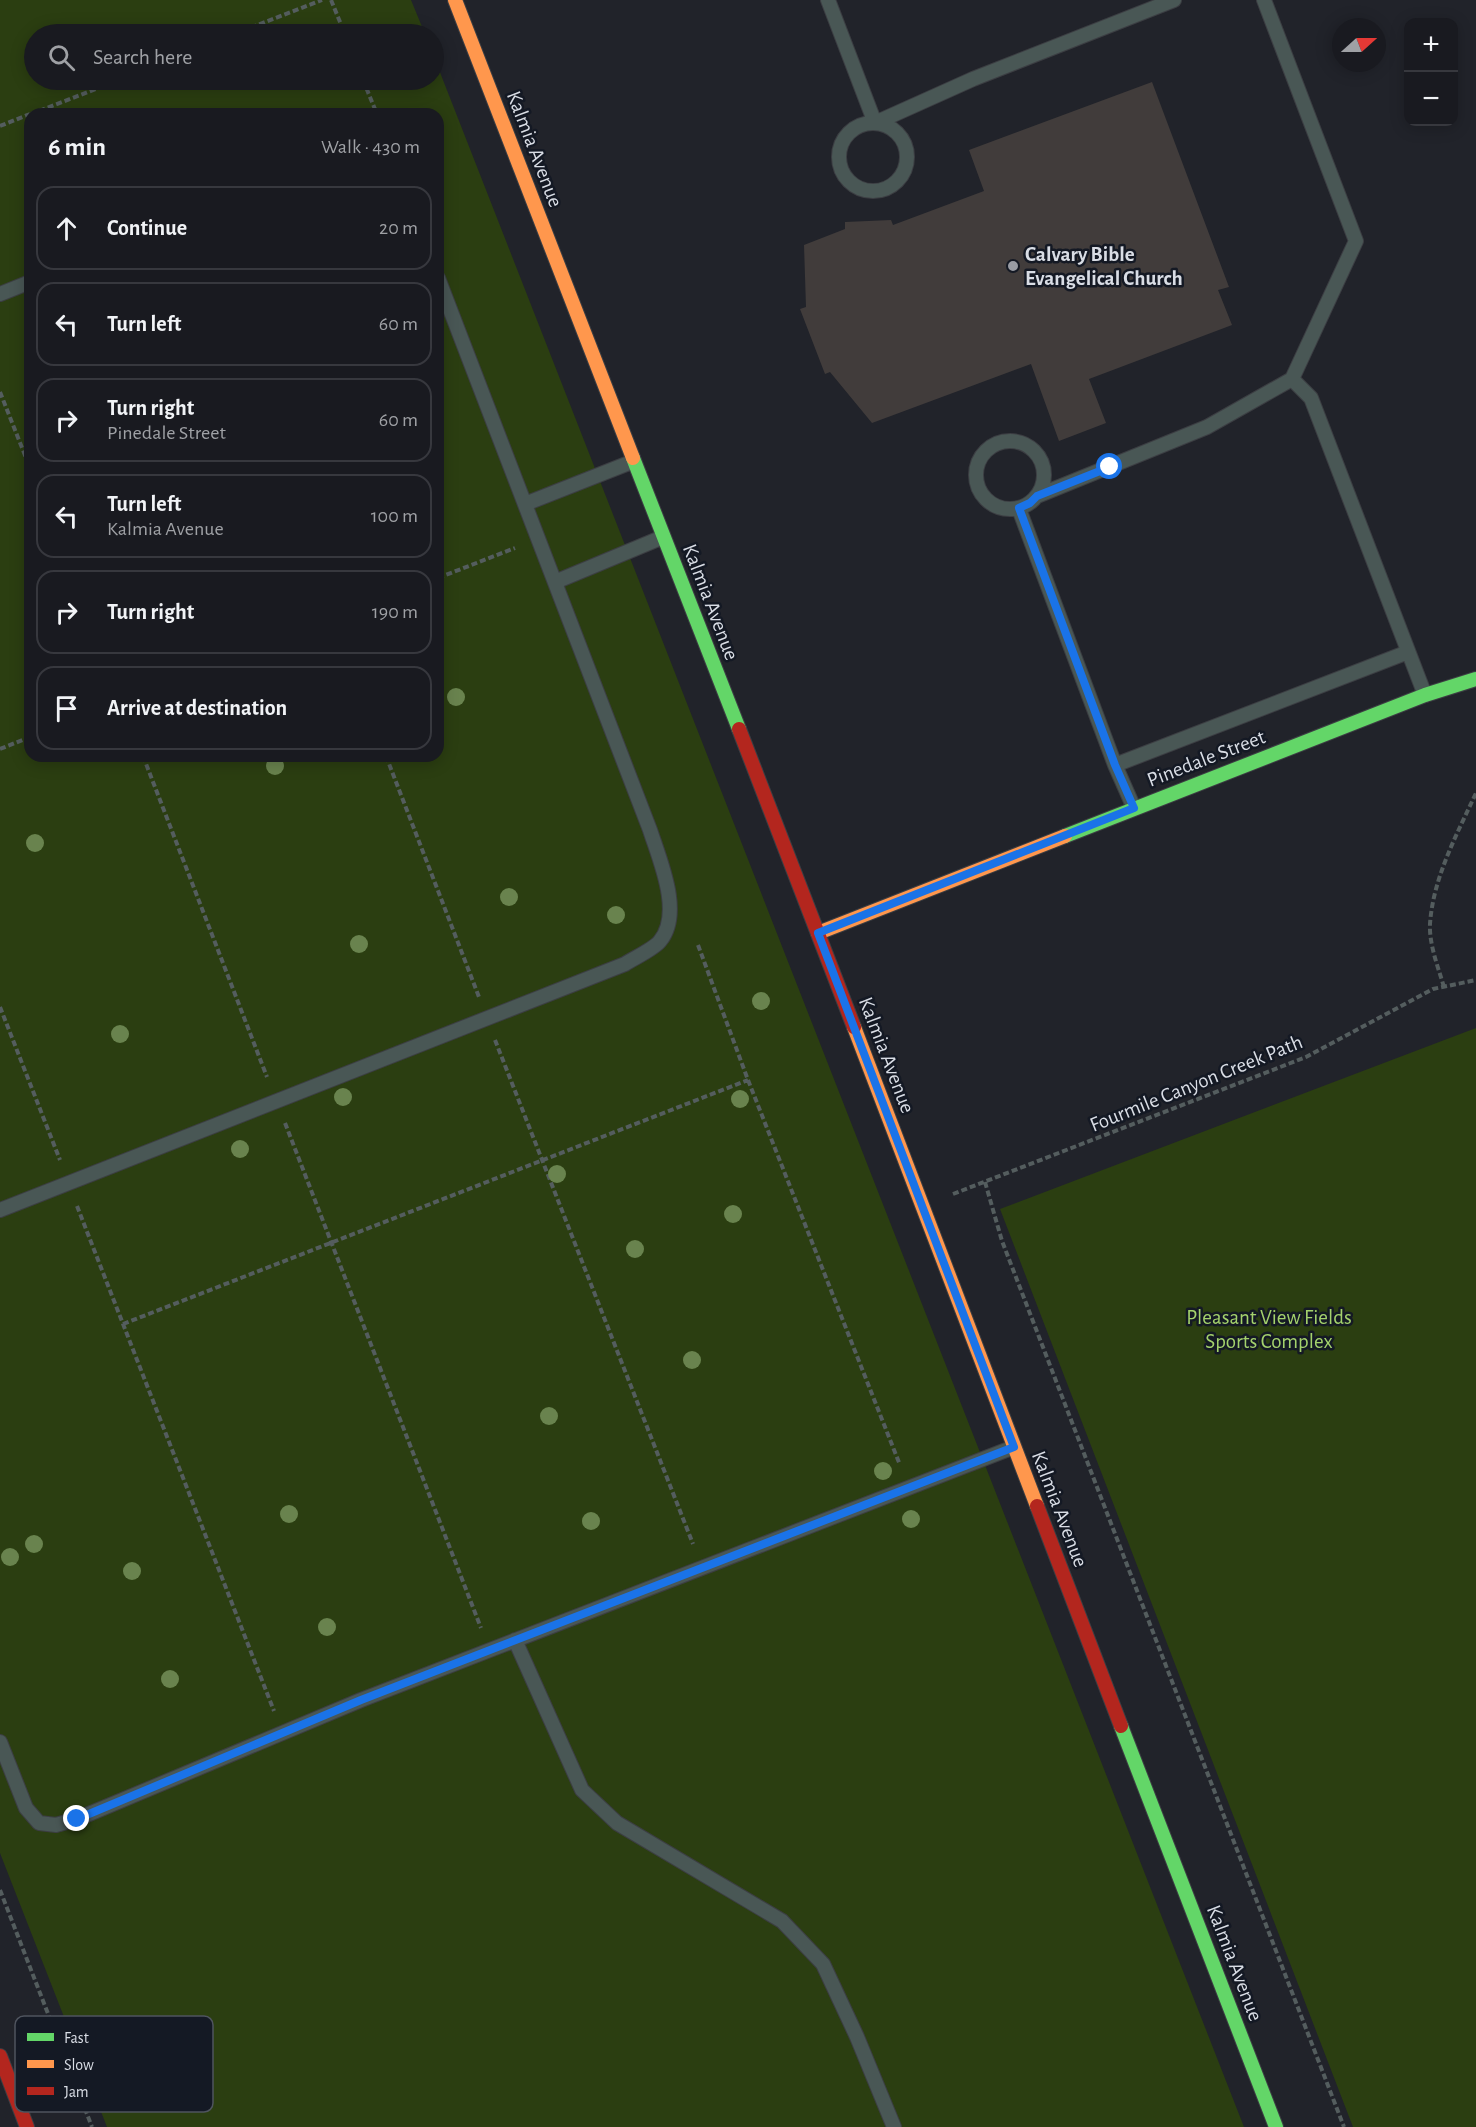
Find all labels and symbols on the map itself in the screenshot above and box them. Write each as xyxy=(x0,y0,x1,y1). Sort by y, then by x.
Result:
north arrow xyxy=(1332,18,1386,72)
street label: Kalmia Avenue xyxy=(503,88,566,210)
place label: Calvary Bible Evangelical Church xyxy=(1025,244,1183,289)
marker: Calvary Bible Evangelical Church xyxy=(1006,259,1020,273)
route start xyxy=(1096,453,1122,479)
street label: Kalmia Avenue xyxy=(679,541,742,663)
street label: Pinedale Street xyxy=(1144,726,1269,791)
street label: Kalmia Avenue xyxy=(855,994,918,1116)
street label: Fourmile Canyon Creek Path xyxy=(1087,1031,1306,1136)
park label: Pleasant View Fields Sports Complex xyxy=(1186,1307,1352,1352)
street label: Kalmia Avenue xyxy=(1028,1448,1091,1570)
route end xyxy=(63,1805,89,1831)
street label: Kalmia Avenue xyxy=(1203,1902,1266,2024)
legend xyxy=(15,2016,213,2112)
text: Fast xyxy=(64,2030,89,2046)
text: Slow xyxy=(64,2057,94,2073)
text: Jam xyxy=(64,2084,89,2100)

